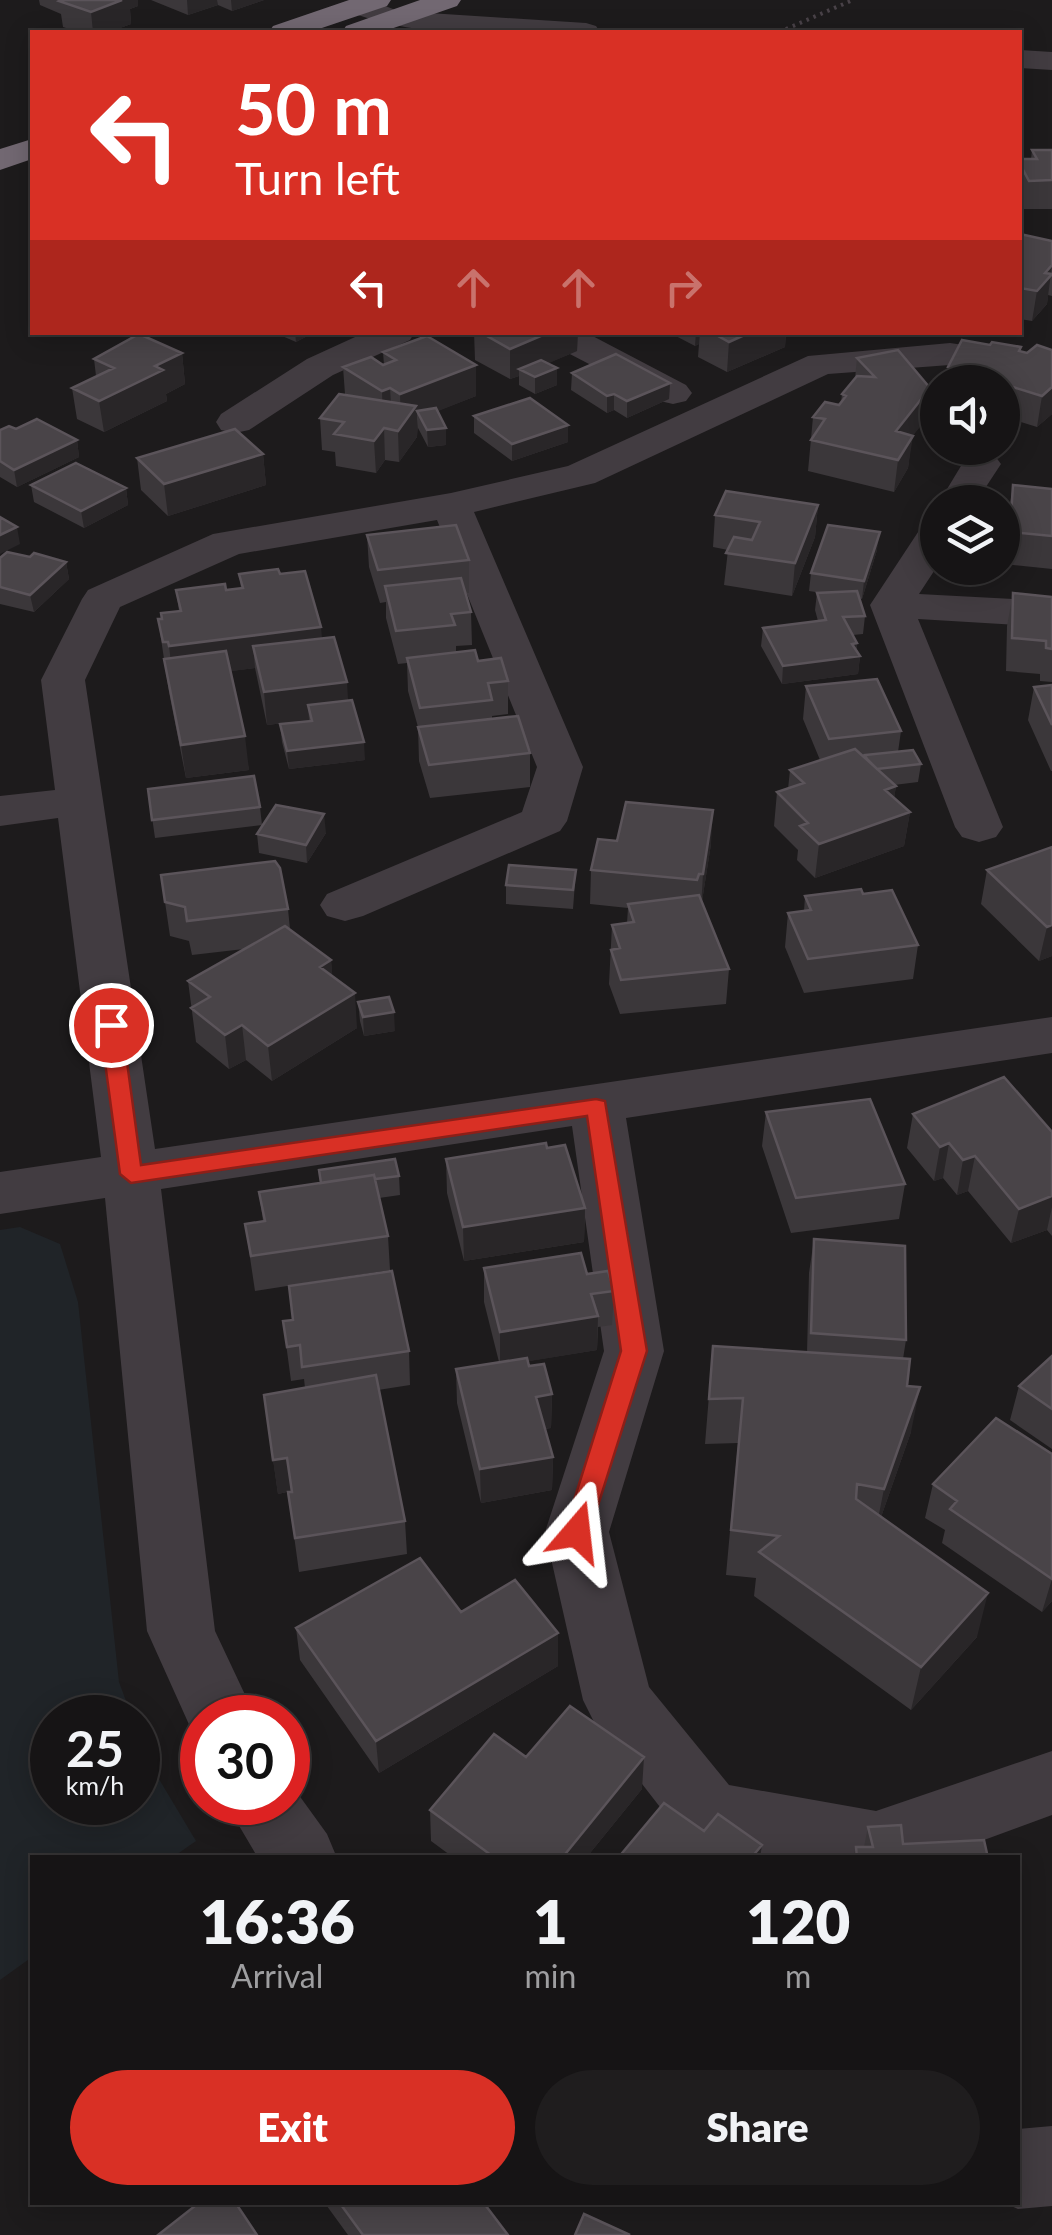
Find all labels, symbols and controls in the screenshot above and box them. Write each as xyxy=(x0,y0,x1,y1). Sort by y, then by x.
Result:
text: 50 m xyxy=(235,66,392,150)
icon: left xyxy=(70,70,200,200)
text: Turn left xyxy=(235,151,400,205)
icon: left xyxy=(341,260,396,315)
icon: ahead xyxy=(446,260,501,315)
icon: ahead xyxy=(551,260,606,315)
icon: right xyxy=(656,260,711,315)
map controls xyxy=(920,365,1020,585)
button: sound xyxy=(920,365,1020,465)
button: layers xyxy=(920,485,1020,585)
pin xyxy=(69,983,154,1068)
icon: arrive xyxy=(84,998,139,1053)
position arrow xyxy=(525,1480,629,1584)
speed limit sign: 30 xyxy=(180,1695,310,1825)
text: 25 xyxy=(66,1718,124,1778)
text: km/h xyxy=(66,1770,124,1800)
text: 16:36 xyxy=(200,1885,355,1957)
text: 1 xyxy=(533,1885,568,1957)
text: 120 xyxy=(746,1885,850,1957)
text: Arrival xyxy=(231,1956,323,1995)
text: min xyxy=(524,1956,576,1995)
text: m xyxy=(785,1956,811,1995)
button: Exit xyxy=(70,2070,515,2185)
button: Share xyxy=(535,2070,980,2185)

